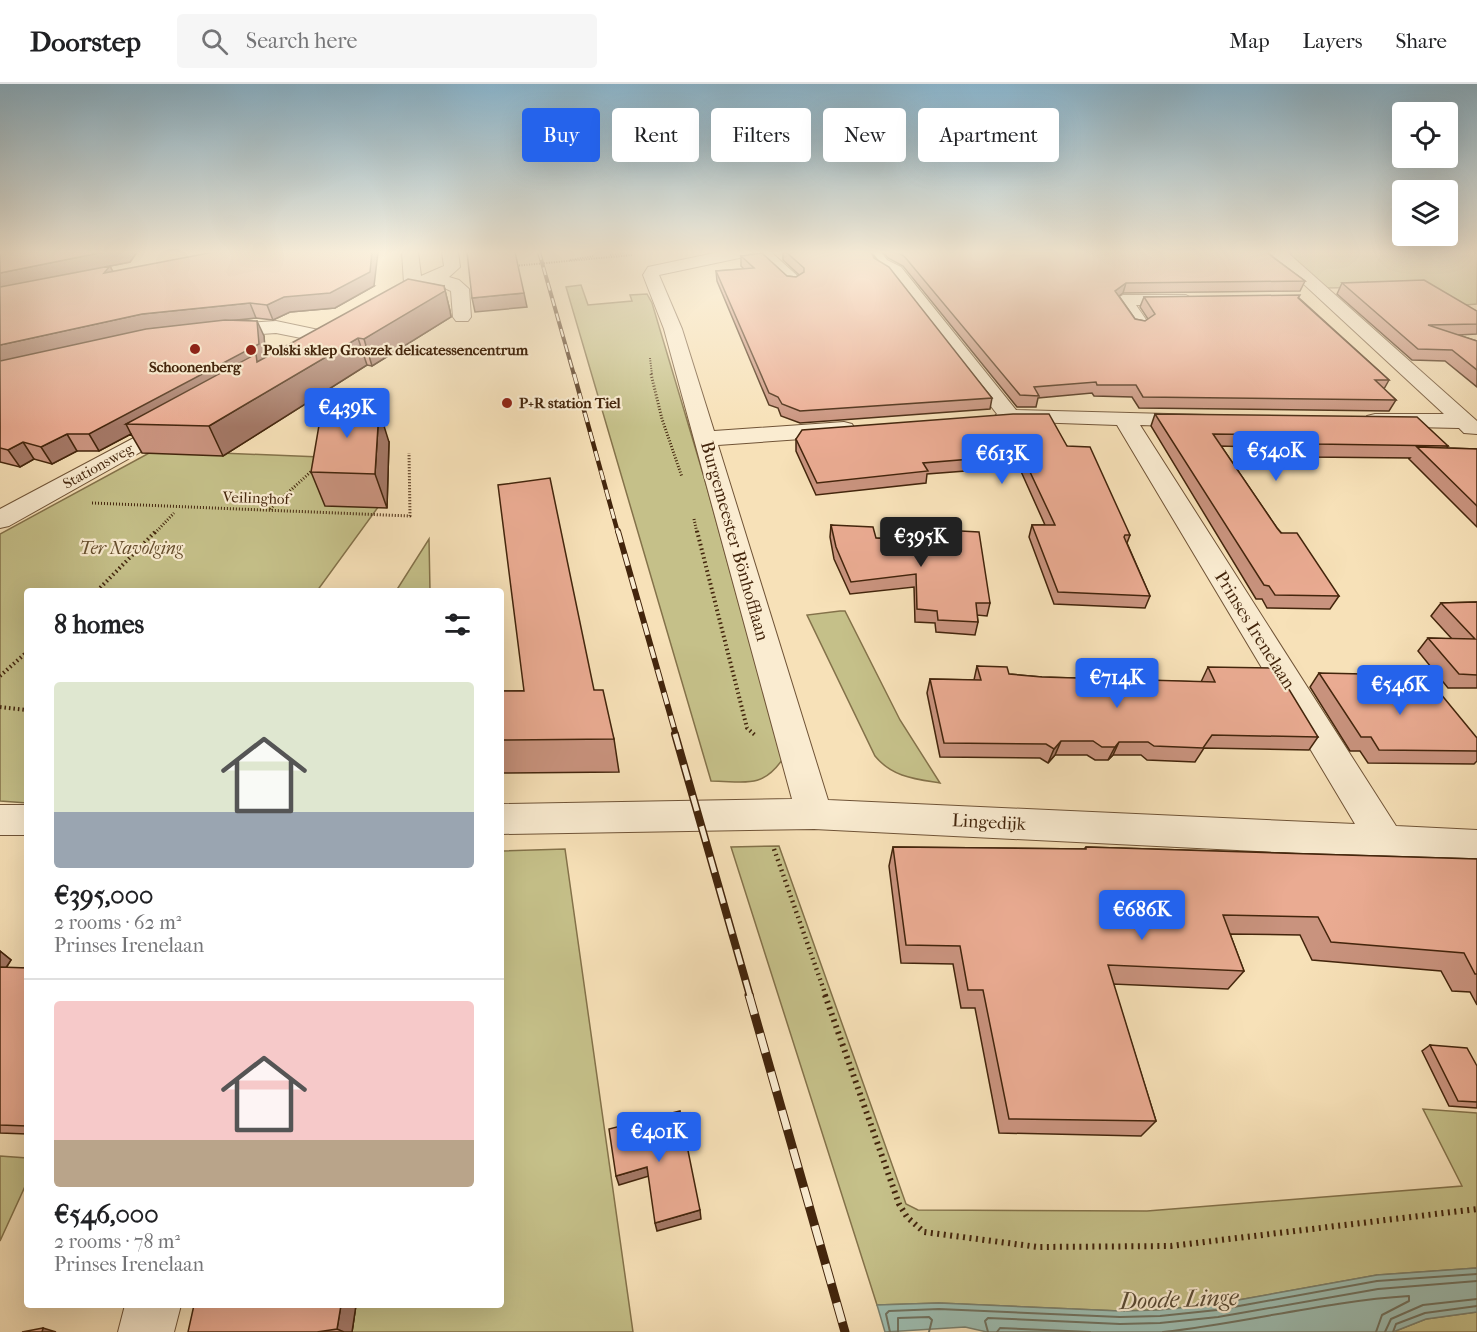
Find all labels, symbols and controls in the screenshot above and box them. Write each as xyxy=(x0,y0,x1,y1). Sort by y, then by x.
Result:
search box xyxy=(177,14,597,68)
text: Doorstep xyxy=(30,25,141,58)
icon: search xyxy=(198,25,231,58)
text: Search here xyxy=(246,28,357,54)
text: Map xyxy=(1229,29,1270,53)
text: Layers xyxy=(1303,29,1362,53)
text: Share xyxy=(1395,29,1447,53)
map controls xyxy=(1392,102,1458,246)
button: locate xyxy=(1392,102,1458,168)
chip: Buy xyxy=(522,108,600,162)
chip: Rent xyxy=(612,108,699,162)
chip: Filters xyxy=(711,108,811,162)
chip: New xyxy=(823,108,906,162)
chip: Apartment xyxy=(918,108,1059,162)
button: layers xyxy=(1392,180,1458,246)
place label: Polski sklep Groszek delicatessencentrum xyxy=(263,341,529,359)
marker: Schoonenberg xyxy=(188,342,202,356)
marker: Polski sklep Groszek delicatessencentrum xyxy=(244,343,258,357)
place label: Schoonenberg xyxy=(149,358,242,376)
pin: €439K xyxy=(305,388,389,439)
place label: P+R station Tiel xyxy=(519,394,622,412)
text: €439K xyxy=(319,396,375,419)
marker: P+R station Tiel xyxy=(500,396,514,410)
pin: €540K xyxy=(1234,431,1318,482)
pin: €613K xyxy=(960,434,1044,485)
street label: Stationsweg xyxy=(60,439,137,493)
street label: Burgemeester Bönhofflaan xyxy=(696,439,773,644)
text: €540K xyxy=(1247,439,1305,462)
text: €613K xyxy=(976,442,1028,465)
street label: Veilinghof xyxy=(221,488,293,508)
pin: €395K xyxy=(879,517,963,568)
text: €395K xyxy=(894,525,948,548)
park label: Ter Navolging xyxy=(79,538,184,559)
street label: Prinses Irenelaan xyxy=(1210,567,1300,694)
icon: filters xyxy=(441,608,474,641)
text: 8 homes xyxy=(54,609,144,640)
pin: €714K xyxy=(1075,658,1159,709)
pin: €546K xyxy=(1358,665,1442,716)
text: €714K xyxy=(1089,666,1145,689)
text: €546K xyxy=(1371,673,1429,696)
icon: home xyxy=(210,721,318,829)
street label: Lingedijk xyxy=(951,810,1027,835)
text: €395,000 xyxy=(54,880,153,911)
pin: €686K xyxy=(1100,890,1184,941)
text: €686K xyxy=(1113,898,1171,921)
text: 2 rooms · 62 m² xyxy=(54,911,181,934)
text: Prinses Irenelaan xyxy=(54,934,204,957)
icon: home xyxy=(210,1040,318,1148)
pin: €401K xyxy=(617,1112,701,1163)
text: €401K xyxy=(631,1120,687,1143)
text: €546,000 xyxy=(54,1199,159,1230)
text: 2 rooms · 78 m² xyxy=(54,1230,180,1253)
text: Prinses Irenelaan xyxy=(54,1253,204,1276)
water label: Doode Linge xyxy=(1117,1283,1240,1315)

